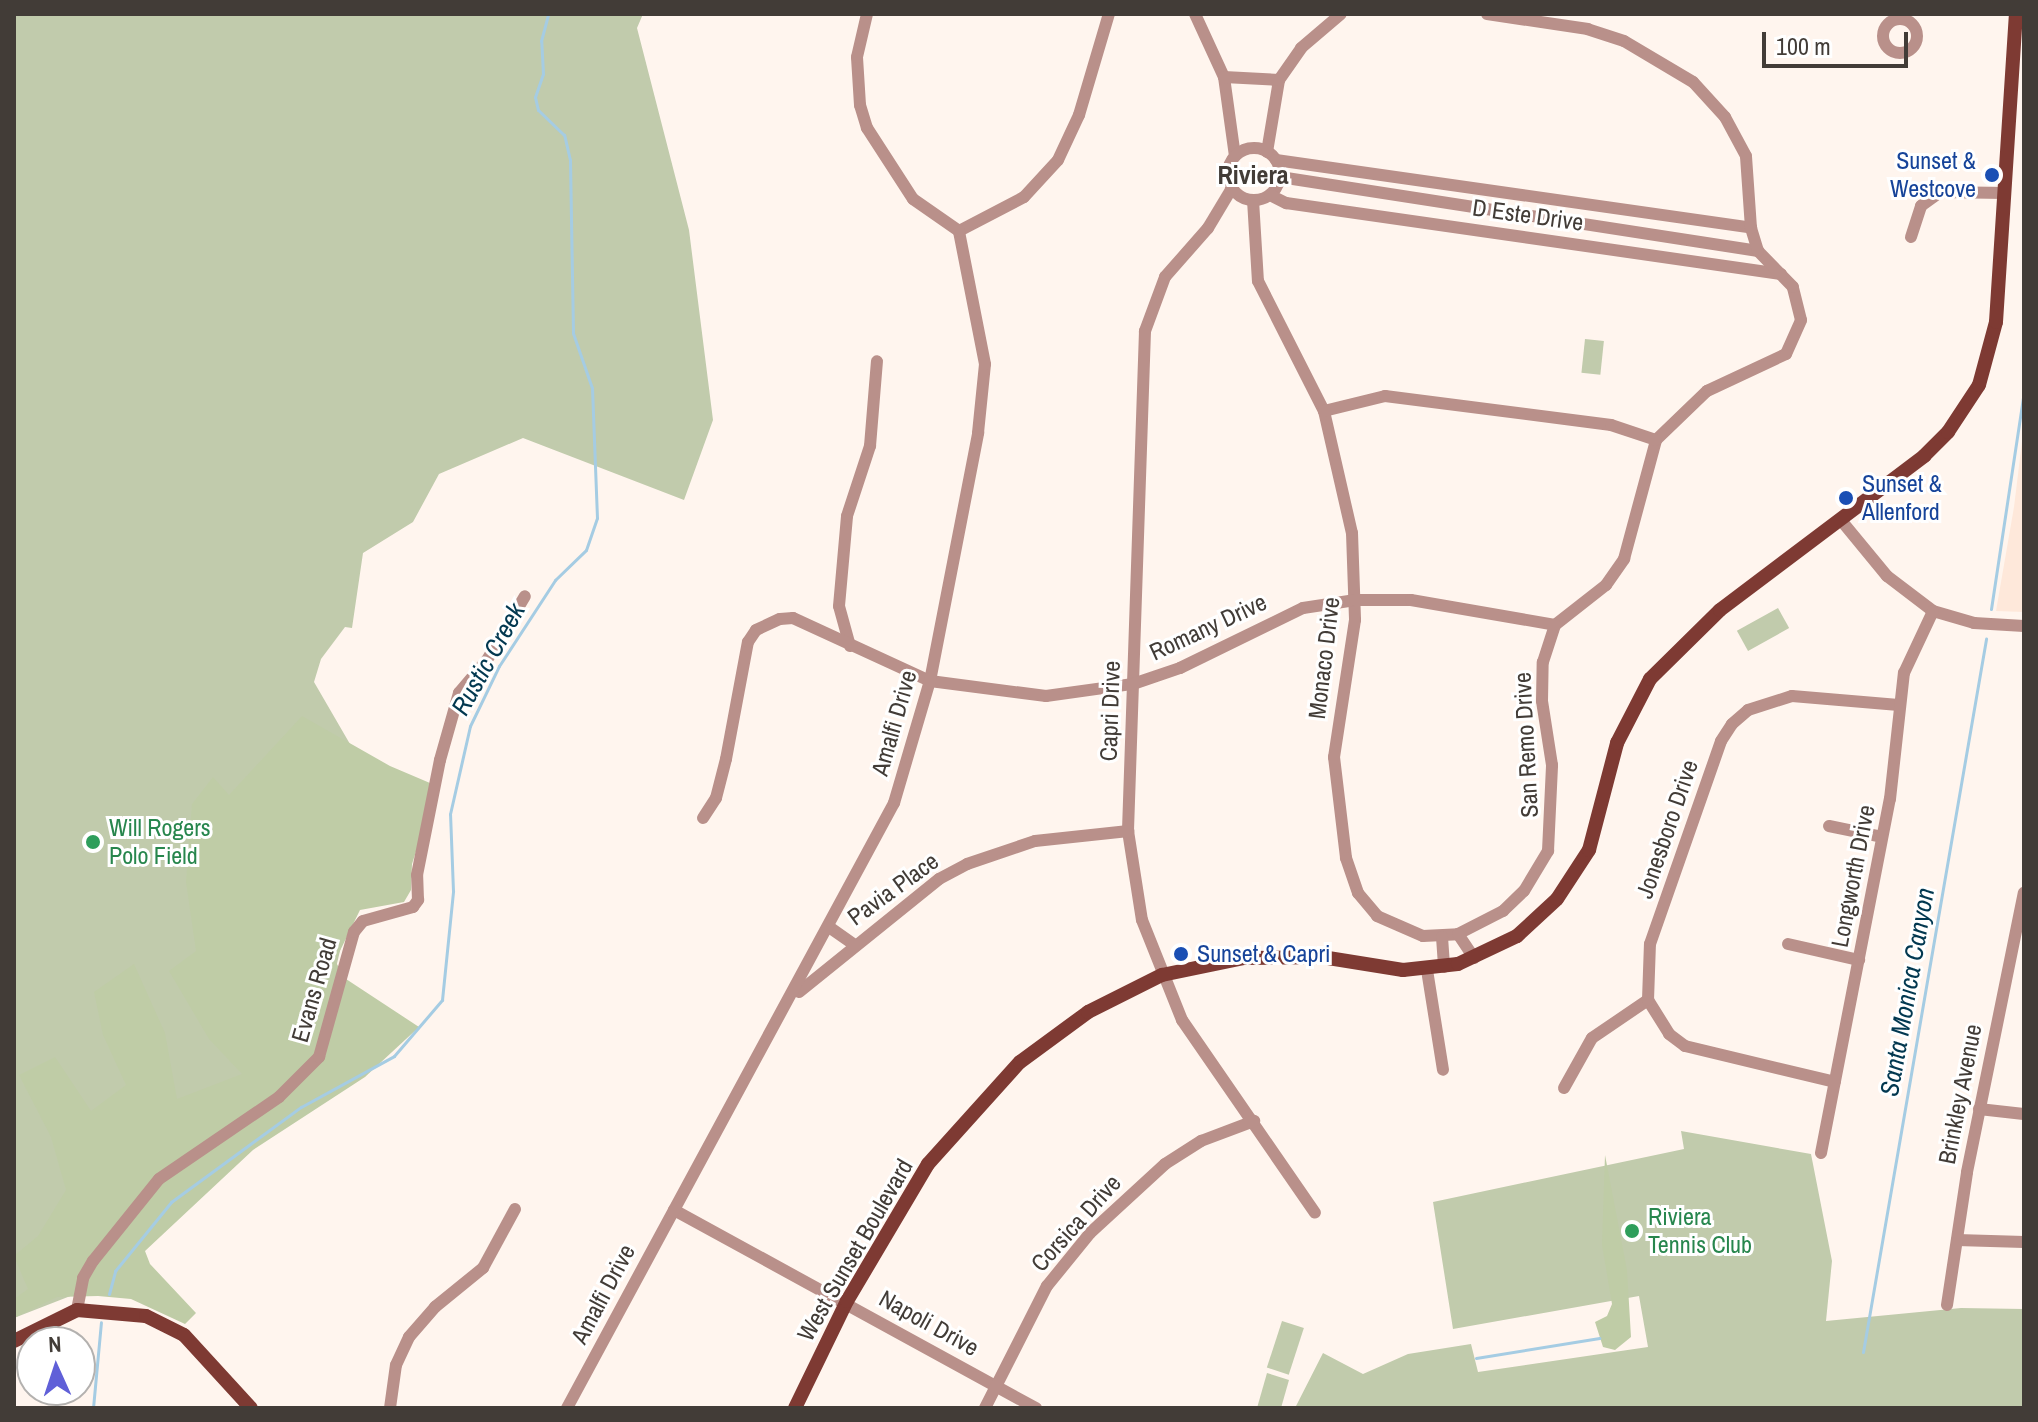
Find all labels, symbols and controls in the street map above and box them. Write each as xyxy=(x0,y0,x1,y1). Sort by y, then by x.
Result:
scale bar xyxy=(1766,16,1912,66)
text: 100 m xyxy=(1776,30,1831,62)
place label: Sunset & Westcove xyxy=(1890,147,1976,203)
district label: Riviera xyxy=(1217,159,1289,191)
marker: Sunset & Westcove xyxy=(1983,166,2001,184)
street label: D Este Drive xyxy=(1471,193,1585,237)
place label: Sunset & Allenford xyxy=(1862,470,1942,526)
marker: Sunset & Allenford xyxy=(1837,489,1855,507)
street label: Romany Drive xyxy=(1145,587,1271,667)
street label: Monaco Drive xyxy=(1302,595,1346,721)
water label: Rustic Creek xyxy=(444,598,532,720)
street label: Capri Drive xyxy=(1094,660,1126,762)
street label: Amalfi Drive xyxy=(865,667,923,779)
street label: San Remo Drive xyxy=(1508,672,1544,818)
street label: Jonesboro Drive xyxy=(1630,756,1704,902)
street label: Longworth Drive xyxy=(1825,802,1881,950)
place label: Will Rogers Polo Field xyxy=(109,814,211,870)
marker: Will Rogers Polo Field xyxy=(84,833,102,851)
street label: Pavia Place xyxy=(842,846,944,932)
water label: Santa Monica Canyon xyxy=(1873,885,1941,1099)
street label: Evans Road xyxy=(285,935,343,1045)
place label: Sunset & Capri xyxy=(1197,940,1330,968)
marker: Sunset & Capri xyxy=(1172,945,1190,963)
street label: Brinkley Avenue xyxy=(1932,1021,1988,1167)
street label: West Sunset Boulevard xyxy=(791,1154,919,1346)
street label: Corsica Drive xyxy=(1025,1169,1127,1277)
place label: Riviera Tennis Club xyxy=(1648,1203,1752,1259)
marker: Riviera Tennis Club xyxy=(1623,1222,1641,1240)
street label: Amalfi Drive xyxy=(565,1239,641,1349)
street label: Napoli Drive xyxy=(874,1284,984,1362)
north arrow xyxy=(16,1326,96,1406)
text: N xyxy=(48,1329,62,1359)

